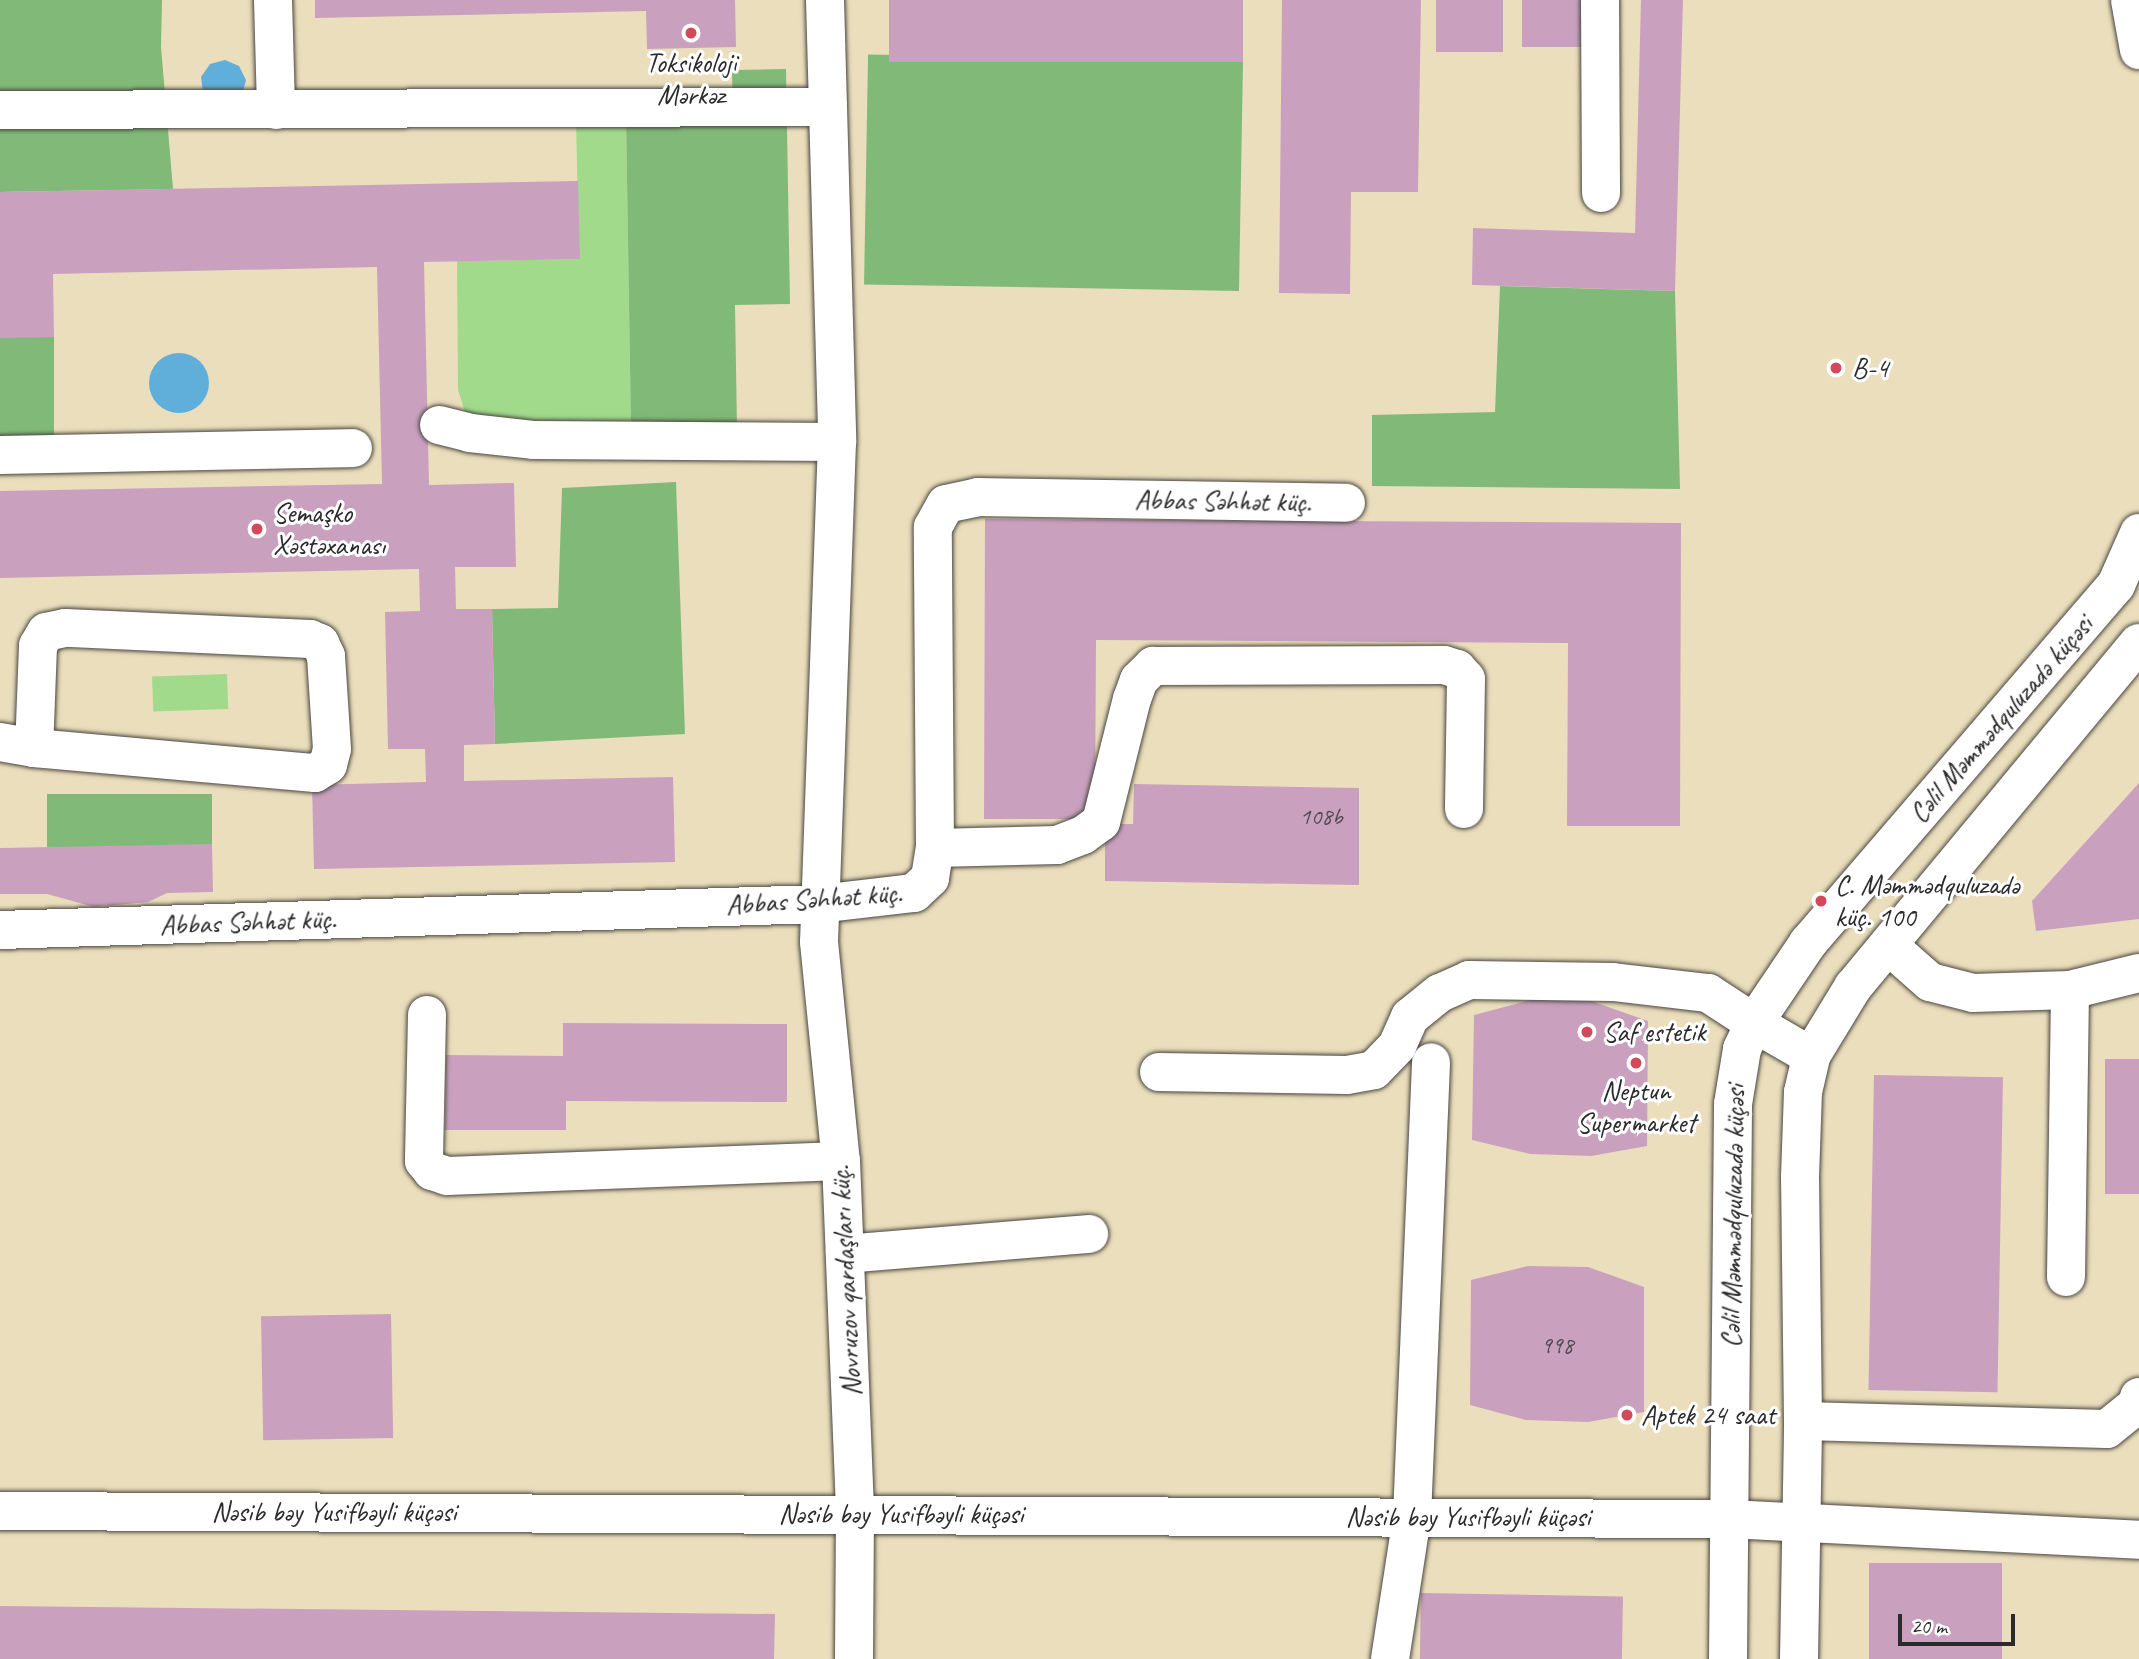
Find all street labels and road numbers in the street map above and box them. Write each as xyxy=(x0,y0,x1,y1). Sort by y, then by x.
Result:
street label: Abbas Səhhət küç. xyxy=(1134,483,1312,519)
street label: Cəlil Məmmədquluzadə küçəsi xyxy=(1902,609,2100,829)
street label: Abbas Səhhət küç. xyxy=(725,876,903,922)
street label: Abbas Səhhət küç. xyxy=(159,902,337,942)
street label: Cəlil Məmmədquluzadə küçəsi xyxy=(1714,1084,1752,1348)
street label: Novruzov qardaşları küç. xyxy=(823,1165,869,1397)
street label: Nəsib bəy Yusifbəyli küçəsi xyxy=(212,1495,456,1529)
street label: Nəsib bəy Yusifbəyli küçəsi xyxy=(779,1497,1023,1531)
street label: Nəsib bəy Yusifbəyli küçəsi xyxy=(1346,1500,1590,1534)

